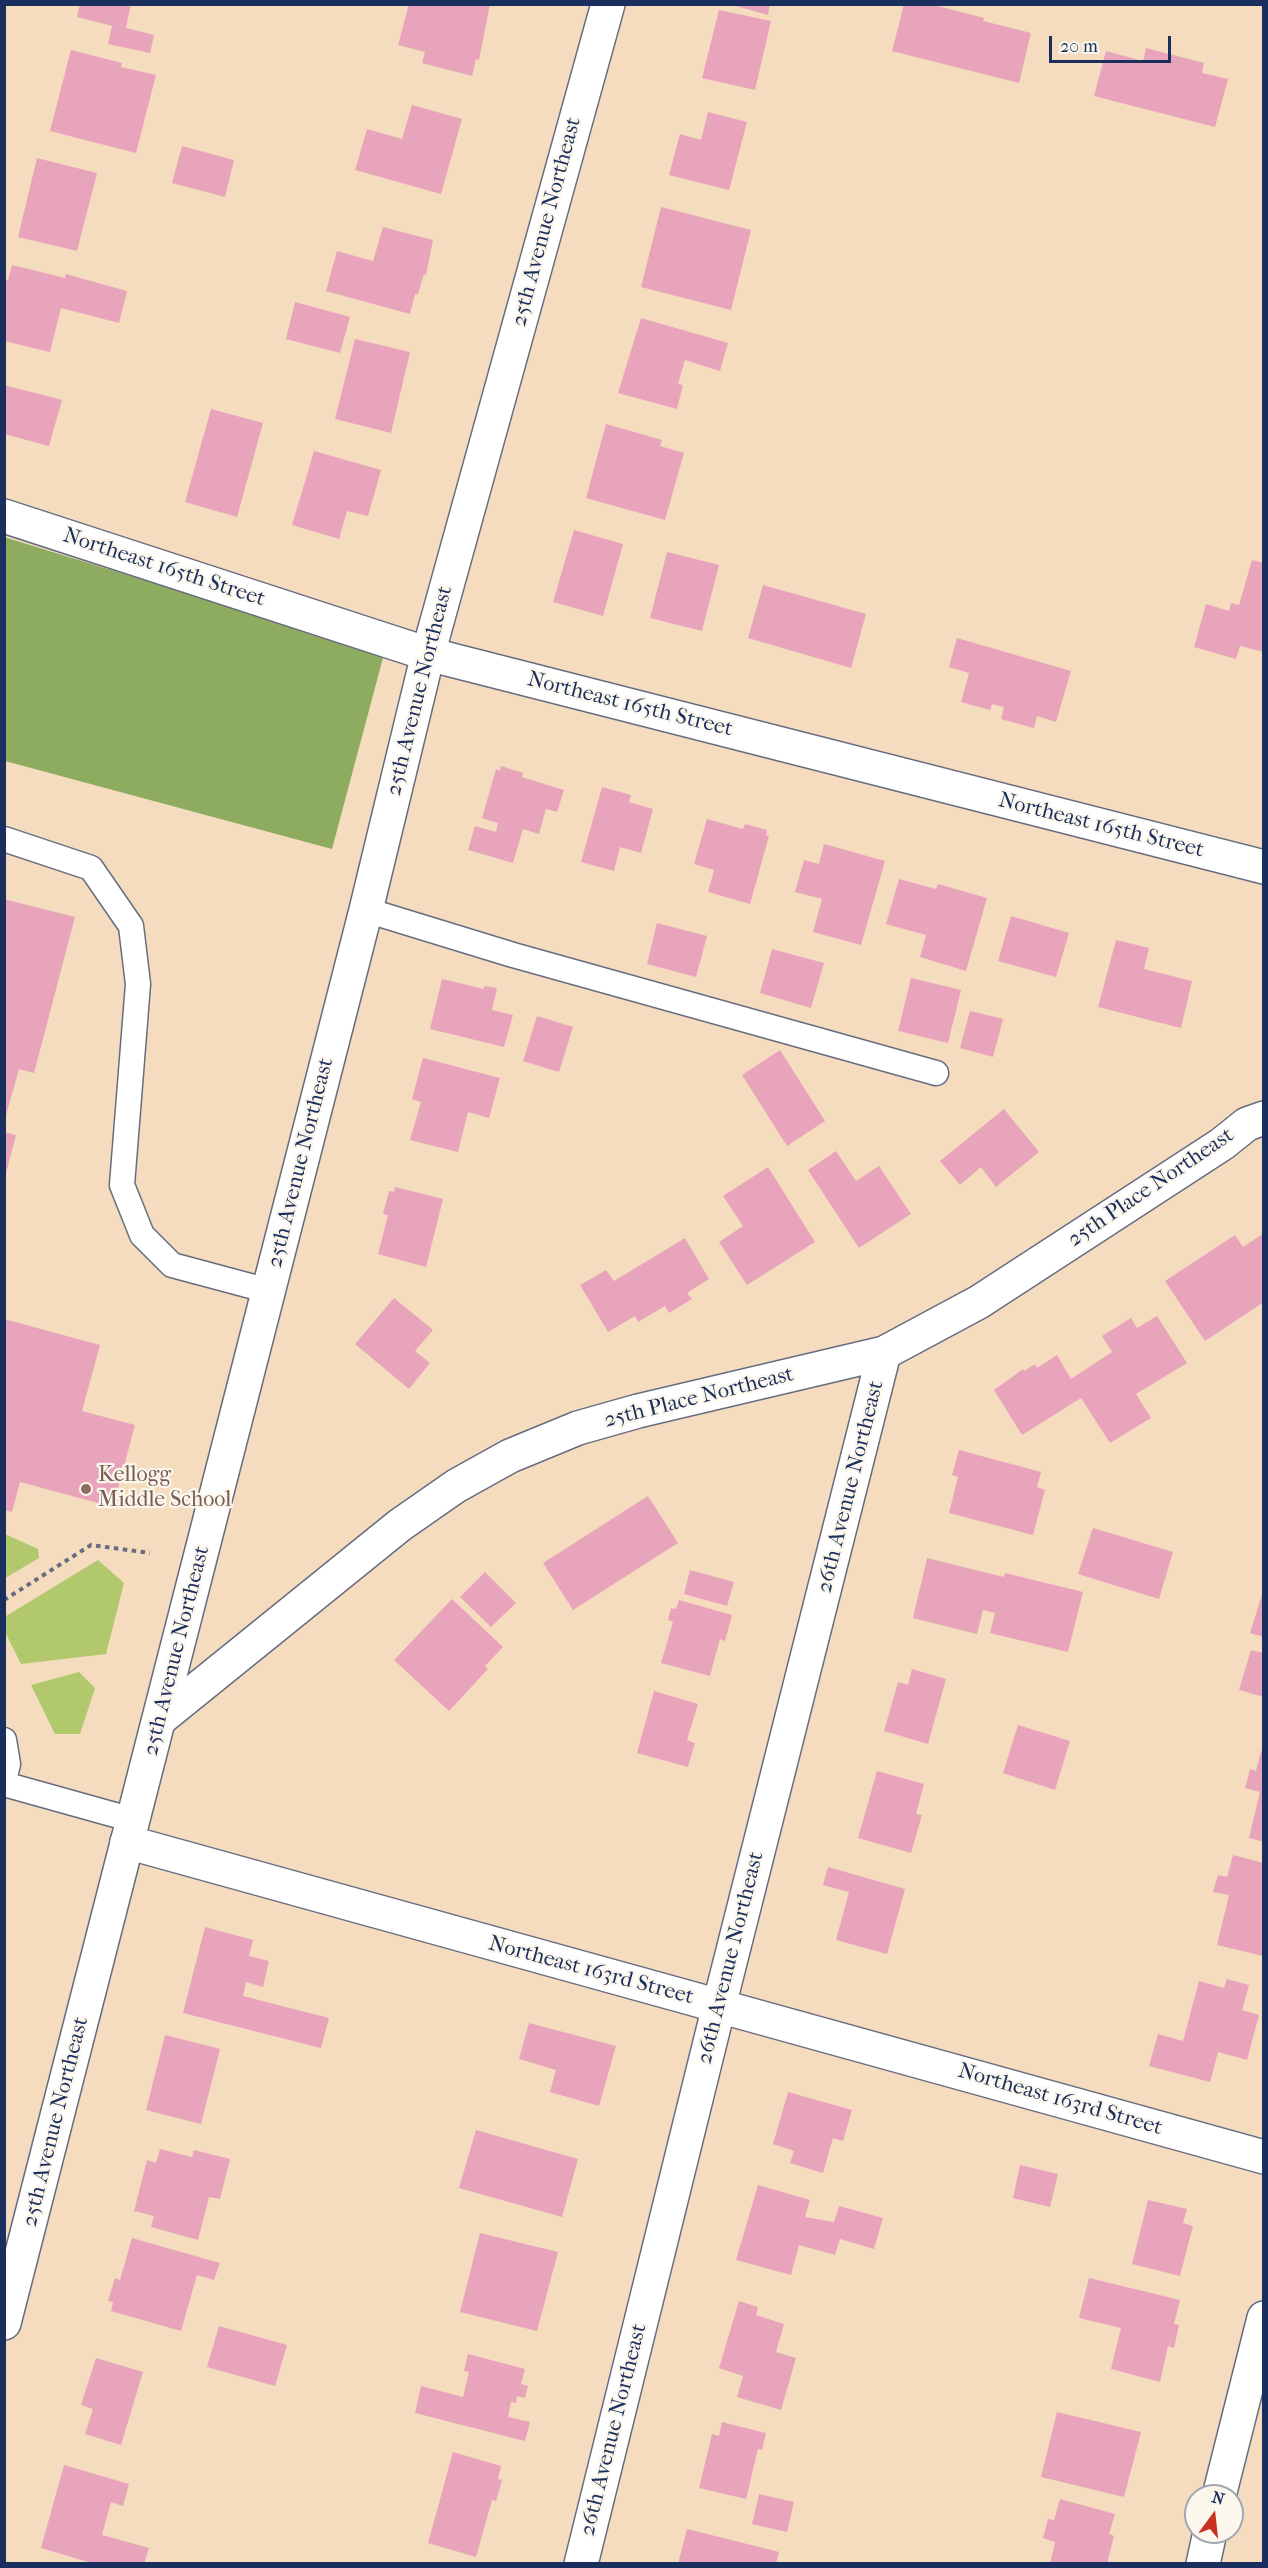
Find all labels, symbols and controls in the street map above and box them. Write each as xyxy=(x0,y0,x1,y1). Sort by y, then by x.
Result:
scale bar xyxy=(1052,24,1174,62)
text: 20 m xyxy=(1060,36,1098,57)
street label: 25th Avenue Northeast xyxy=(506,115,588,329)
street label: Northeast 165th Street xyxy=(60,523,268,613)
street label: 25th Avenue Northeast xyxy=(381,583,459,799)
street label: Northeast 165th Street xyxy=(525,667,735,743)
street label: Northeast 165th Street xyxy=(996,788,1206,864)
street label: 25th Avenue Northeast xyxy=(262,1055,340,1271)
street label: 25th Place Northeast xyxy=(1063,1123,1239,1253)
street label: 25th Place Northeast xyxy=(601,1362,797,1434)
street label: 26th Avenue Northeast xyxy=(812,1378,890,1596)
place label: Kellogg Middle School xyxy=(98,1463,231,1514)
marker: Kellogg Middle School xyxy=(79,1482,93,1496)
street label: 25th Avenue Northeast xyxy=(138,1543,216,1759)
street label: 26th Avenue Northeast xyxy=(692,1849,770,2067)
street label: Northeast 163rd Street xyxy=(486,1931,696,2011)
street label: 25th Avenue Northeast xyxy=(17,2014,95,2230)
street label: Northeast 163rd Street xyxy=(955,2058,1165,2142)
street label: 26th Avenue Northeast xyxy=(575,2321,653,2539)
north arrow xyxy=(1184,2484,1244,2544)
text: N xyxy=(1210,2487,1227,2509)

